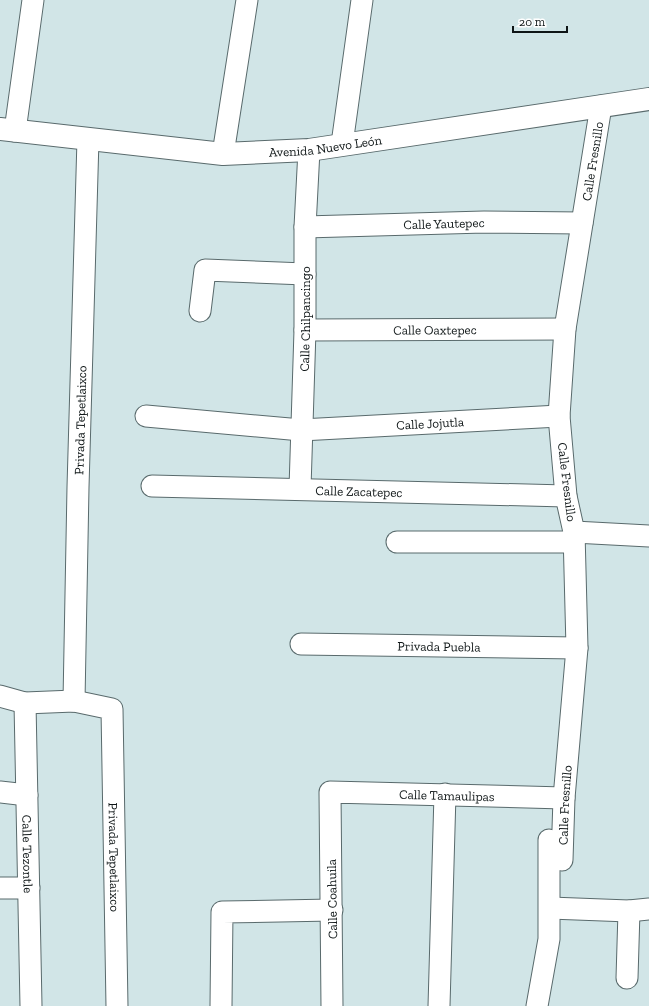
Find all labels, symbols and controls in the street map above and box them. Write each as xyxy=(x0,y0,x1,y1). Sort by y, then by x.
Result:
scale bar xyxy=(513,8,567,34)
text: 20 m xyxy=(519,15,546,29)
street label: Calle Fresnillo xyxy=(578,120,606,202)
street label: Avenida Nuevo León xyxy=(268,132,383,159)
street label: Calle Yautepec xyxy=(403,214,485,232)
street label: Calle Chilpancingo xyxy=(296,266,313,372)
street label: Calle Oaxtepec xyxy=(393,322,477,337)
street label: Privada Tepetlaixco xyxy=(71,365,89,475)
street label: Calle Jojutla xyxy=(396,414,465,432)
street label: Calle Fresnillo xyxy=(555,441,579,523)
street label: Calle Zacatepec xyxy=(315,482,403,500)
street label: Privada Puebla xyxy=(397,638,481,654)
street label: Calle Fresnillo xyxy=(555,764,574,845)
street label: Calle Tamaulipas xyxy=(399,786,495,804)
street label: Privada Tepetlaixco xyxy=(106,802,123,912)
street label: Calle Tezontle xyxy=(20,815,36,893)
street label: Calle Coahuila xyxy=(324,858,340,939)

